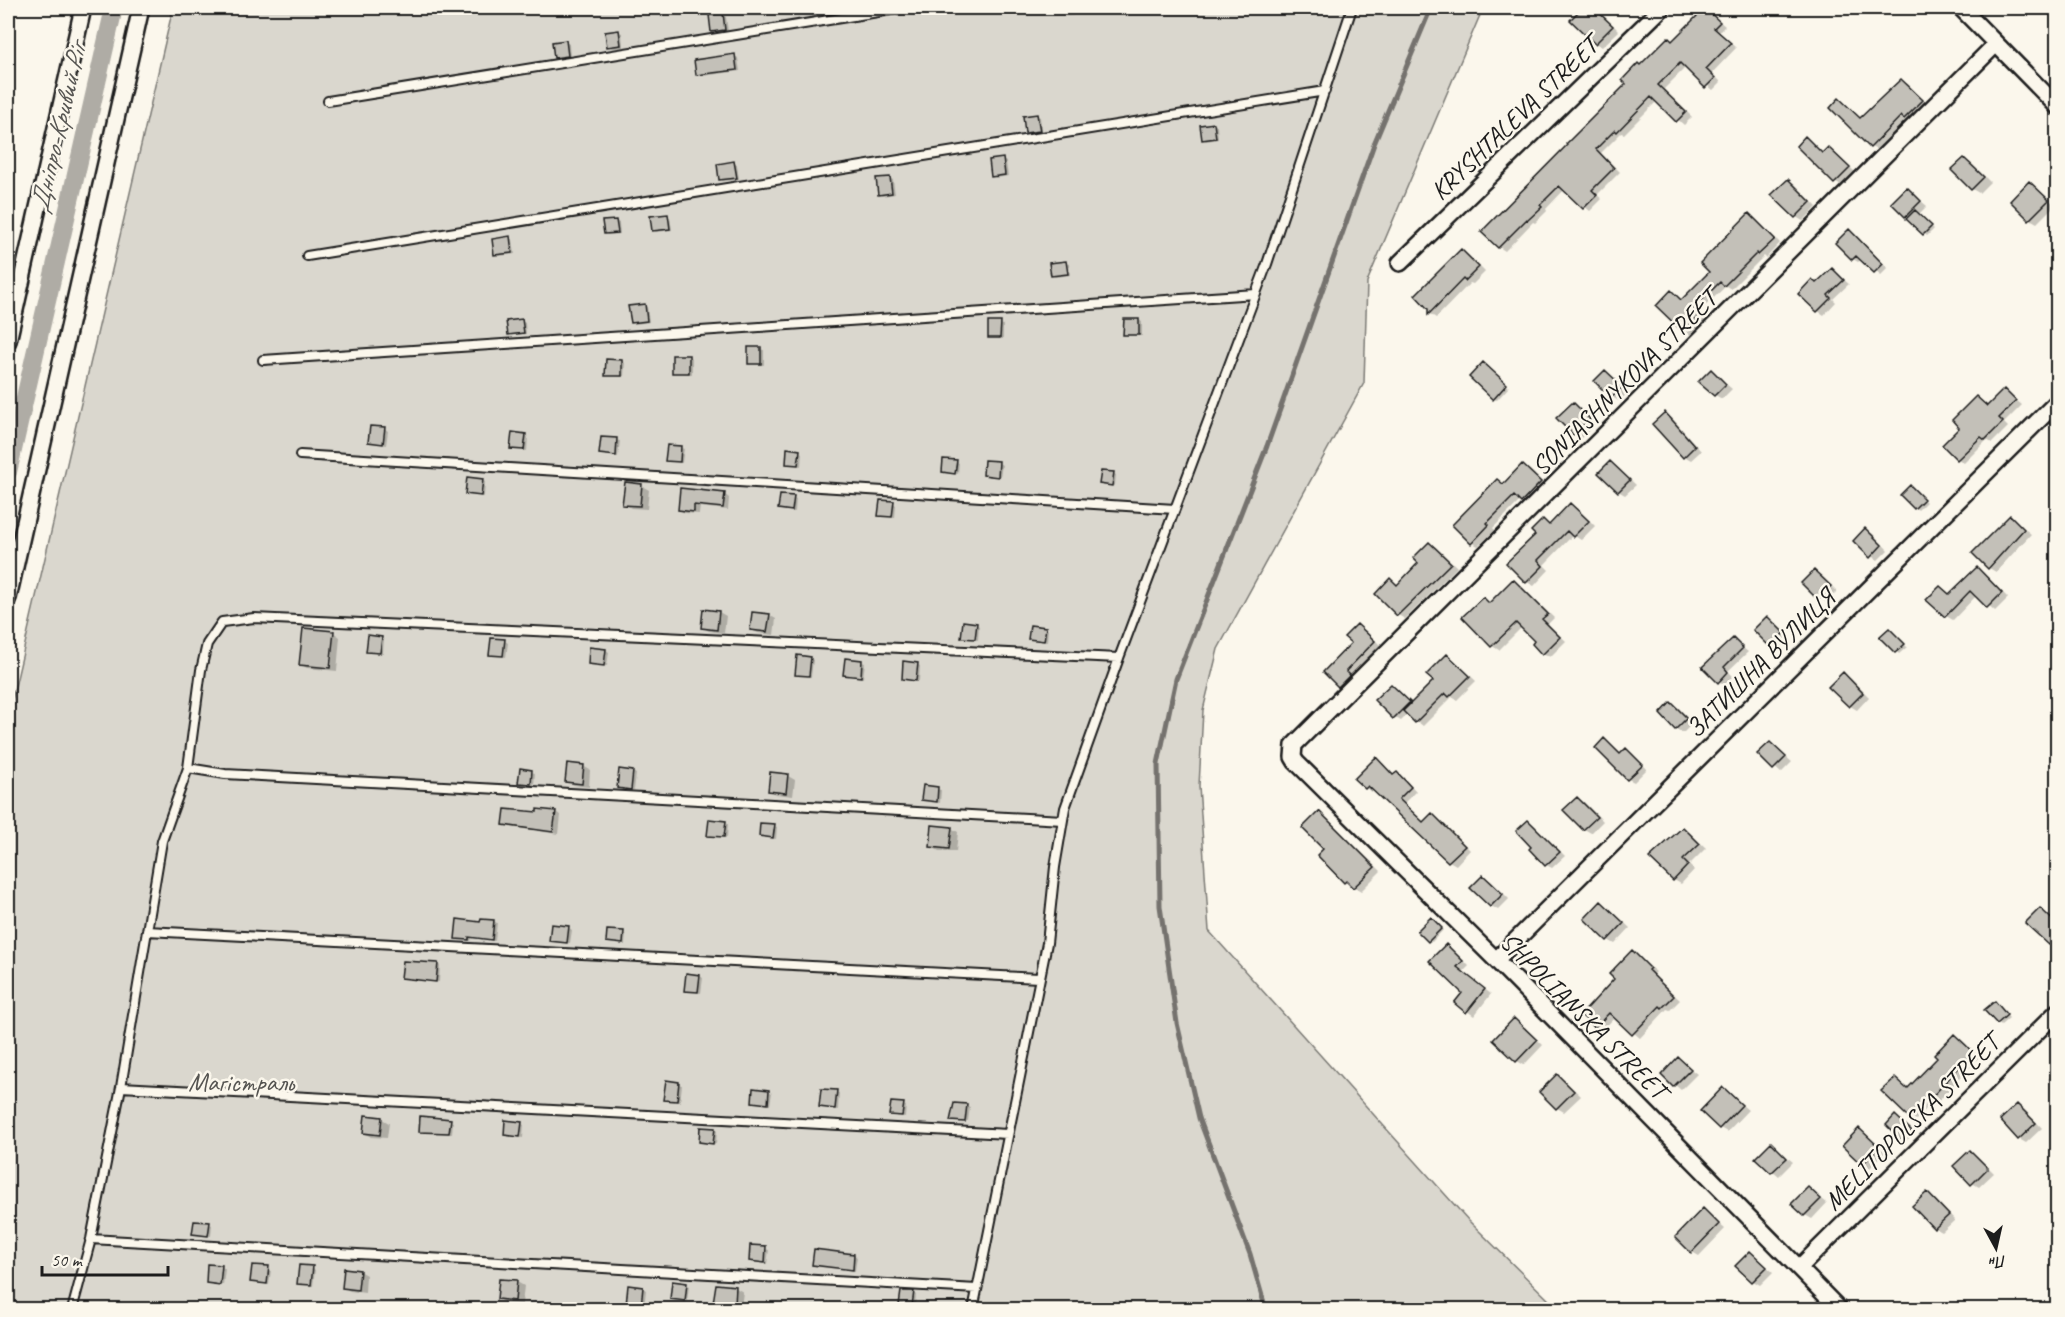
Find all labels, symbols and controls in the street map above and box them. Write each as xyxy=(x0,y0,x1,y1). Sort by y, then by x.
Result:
street label: KRYSHTALEVA STREET xyxy=(1423,25,1610,207)
water label: Дніпро-Кривий Ріг xyxy=(22,34,95,216)
street label: SONIASHNYKOVA STREET xyxy=(1524,277,1729,482)
street label: ЗАТИШНА ВУЛИЦЯ xyxy=(1679,579,1845,745)
street label: SHPOLIANSKA STREET xyxy=(1493,925,1678,1110)
street label: MELITOPOLSKA STREET xyxy=(1817,1023,2011,1217)
park label: Магістраль xyxy=(188,1066,296,1099)
north arrow xyxy=(1966,1218,2026,1278)
scale bar xyxy=(42,1239,168,1277)
text: 50 m xyxy=(51,1249,84,1271)
text: Пн xyxy=(1987,1251,2008,1273)

